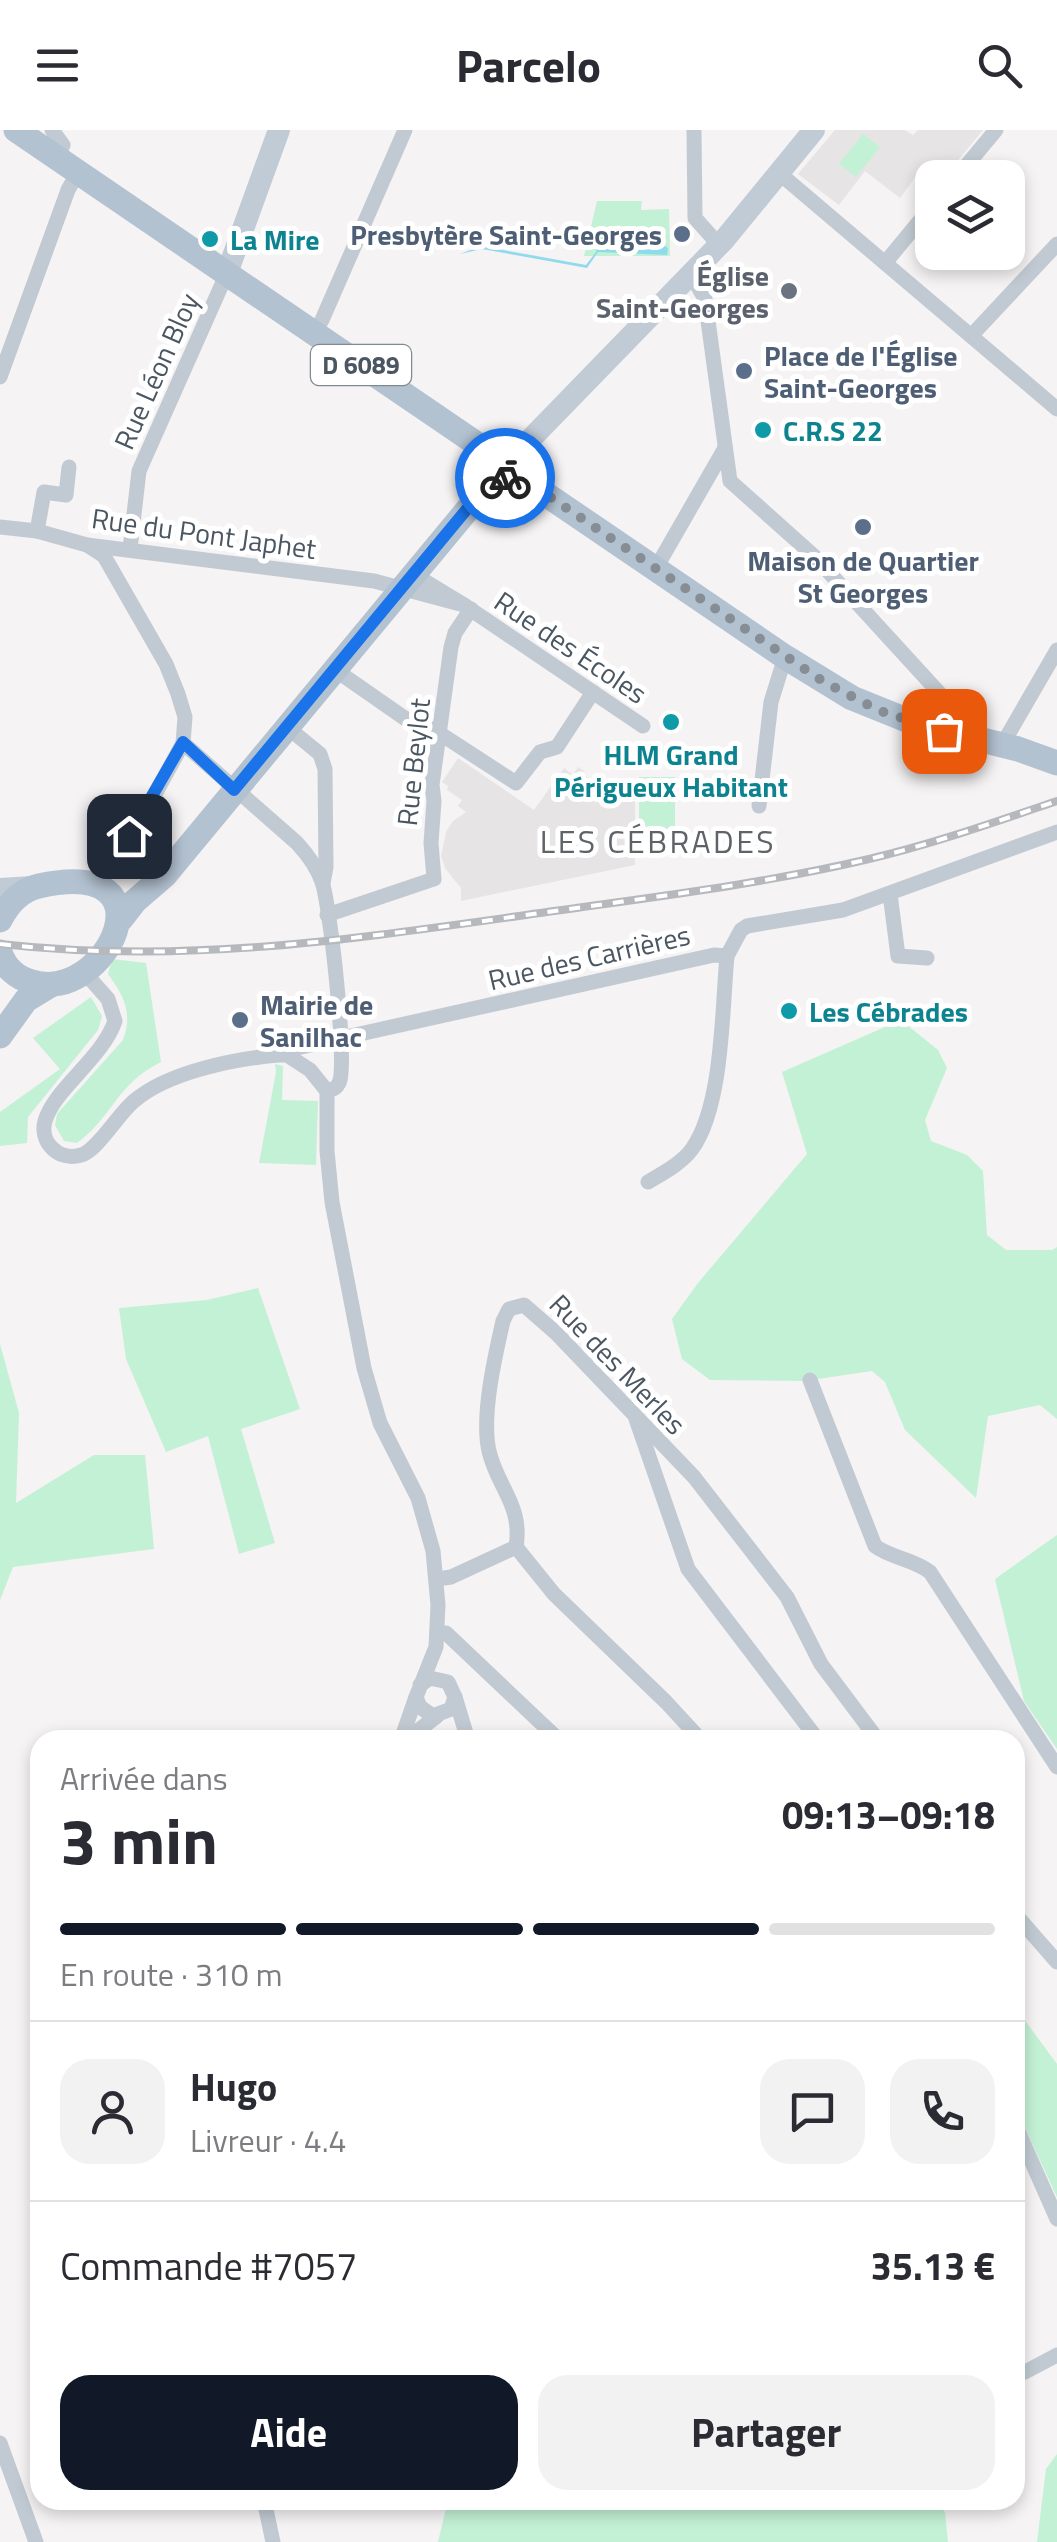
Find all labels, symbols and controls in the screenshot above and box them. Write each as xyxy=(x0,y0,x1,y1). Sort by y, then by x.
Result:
text: Parcelo xyxy=(456,31,601,99)
icon: menu xyxy=(30,38,85,93)
icon: search xyxy=(972,38,1027,93)
map controls xyxy=(915,160,1025,270)
button: layers xyxy=(915,160,1025,270)
place label: Presbytère Saint-Georges xyxy=(350,213,662,256)
place label: La Mire xyxy=(230,218,320,261)
marker: Presbytère Saint-Georges xyxy=(671,223,693,245)
marker: La Mire xyxy=(199,228,221,250)
place label: Église Saint-Georges xyxy=(596,254,769,329)
marker: Église Saint-Georges xyxy=(778,280,800,302)
street label: Rue Léon Bloy xyxy=(102,286,210,456)
place label: Place de l'Église Saint-Georges xyxy=(764,334,958,409)
road number: D 6089 xyxy=(311,345,411,385)
marker: Place de l'Église Saint-Georges xyxy=(733,360,755,382)
place label: C.R.S 22 xyxy=(783,409,883,452)
marker: C.R.S 22 xyxy=(752,419,774,441)
courier xyxy=(455,428,555,528)
icon: bike xyxy=(478,451,533,506)
street label: Rue du Pont Japhet xyxy=(89,496,319,570)
marker: Maison de Quartier St Georges xyxy=(852,516,874,538)
place label: Maison de Quartier St Georges xyxy=(747,539,979,614)
street label: Rue des Écoles xyxy=(486,580,656,714)
pin xyxy=(902,689,987,774)
street label: Rue Beylot xyxy=(385,696,441,828)
icon: bag xyxy=(917,704,972,759)
marker: HLM Grand Périgueux Habitant xyxy=(660,711,682,733)
place label: HLM Grand Périgueux Habitant xyxy=(554,733,788,808)
pin xyxy=(87,794,172,879)
icon: home xyxy=(102,809,157,864)
district label: LES CÉBRADES xyxy=(540,817,776,865)
street label: Rue des Carrières xyxy=(484,913,694,1001)
place label: Mairie de Sanilhac xyxy=(260,983,373,1058)
place label: Les Cébrades xyxy=(809,990,968,1033)
marker: Les Cébrades xyxy=(778,1000,800,1022)
marker: Mairie de Sanilhac xyxy=(229,1009,251,1031)
street label: Rue des Merles xyxy=(540,1284,696,1444)
text: Arrivée dans xyxy=(60,1754,228,1802)
text: 09:13–09:18 xyxy=(782,1786,995,1844)
text: 3 min xyxy=(60,1790,218,1889)
text: En route · 310 m xyxy=(60,1950,283,1998)
text: Hugo xyxy=(190,2058,277,2116)
button: person xyxy=(60,2059,165,2164)
button: chat xyxy=(760,2059,865,2164)
button: phone xyxy=(890,2059,995,2164)
text: Livreur · 4.4 xyxy=(190,2116,346,2164)
text: Commande #7057 xyxy=(60,2237,357,2295)
text: 35.13 € xyxy=(871,2237,995,2295)
button: Aide xyxy=(60,2375,518,2490)
button: Partager xyxy=(538,2375,995,2490)

